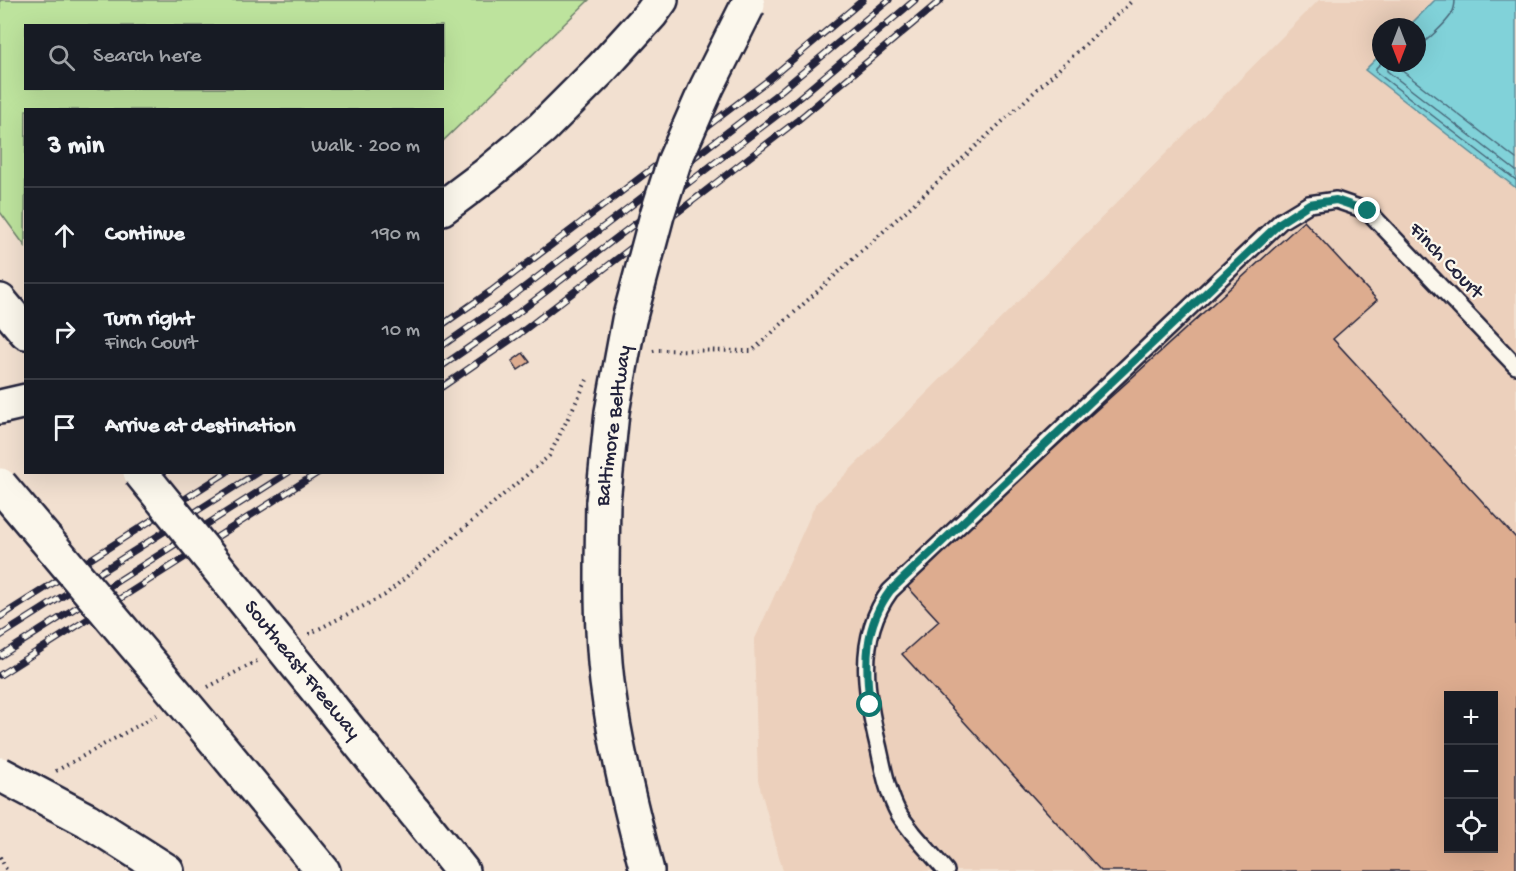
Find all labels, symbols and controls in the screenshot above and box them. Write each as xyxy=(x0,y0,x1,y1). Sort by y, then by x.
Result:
north arrow xyxy=(1372,18,1426,72)
search box xyxy=(24,24,444,90)
icon: search xyxy=(45,41,78,74)
text: Search here xyxy=(93,44,201,70)
text: 3 min xyxy=(48,132,104,163)
text: Walk · 200 m xyxy=(311,136,420,159)
route end xyxy=(1354,197,1380,223)
street label: Finch Court xyxy=(1402,218,1489,307)
icon: ahead xyxy=(48,219,81,252)
text: Continue xyxy=(105,222,185,248)
text: 190 m xyxy=(372,224,420,247)
text: Turn right xyxy=(105,307,193,333)
icon: right xyxy=(48,315,81,348)
text: 10 m xyxy=(382,320,420,343)
text: Finch Court xyxy=(105,333,197,356)
street label: Baltimore Beltway xyxy=(591,344,639,509)
icon: arrive xyxy=(48,411,81,444)
text: Arrive at destination xyxy=(105,414,295,440)
street label: Southeast Freeway xyxy=(237,596,365,746)
route start xyxy=(856,691,882,717)
map controls xyxy=(1444,691,1498,853)
button: + xyxy=(1444,691,1498,745)
button: − xyxy=(1444,745,1498,799)
button: locate xyxy=(1444,799,1498,853)

